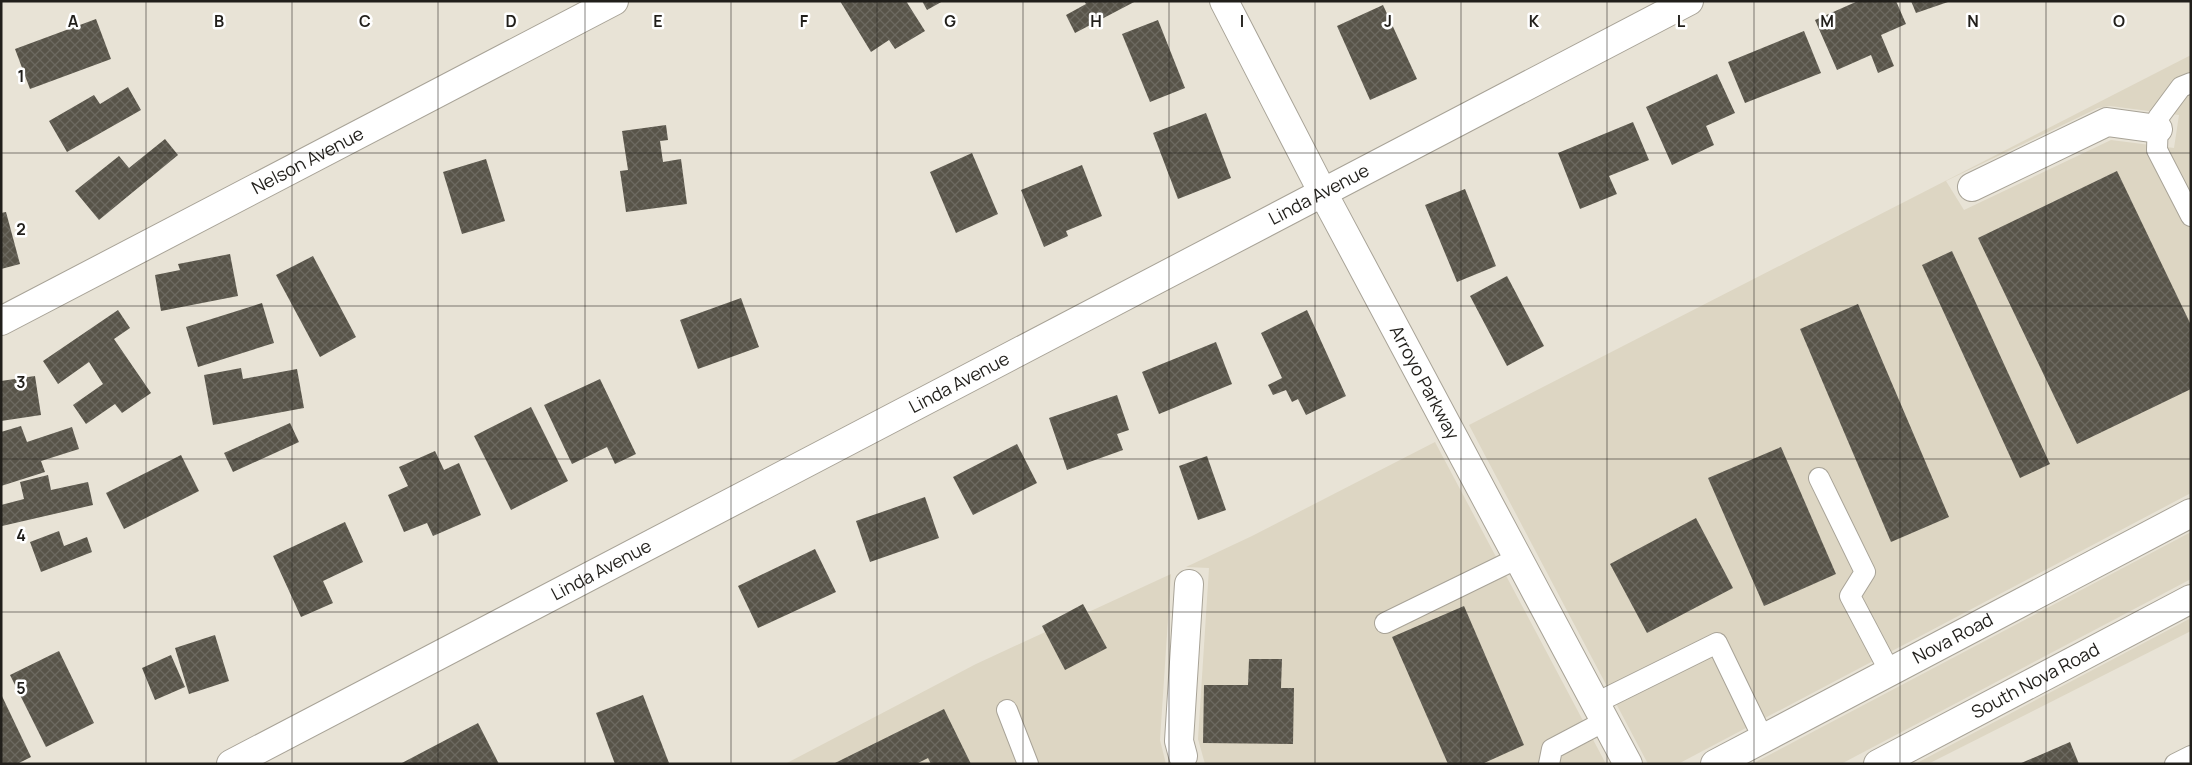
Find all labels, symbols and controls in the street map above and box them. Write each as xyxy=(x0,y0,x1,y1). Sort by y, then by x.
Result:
text: A xyxy=(68,10,79,32)
text: B xyxy=(214,10,224,32)
text: C xyxy=(359,10,371,32)
text: D xyxy=(505,10,517,32)
text: E xyxy=(653,10,663,32)
text: F xyxy=(800,10,809,32)
text: G xyxy=(944,10,956,32)
text: H xyxy=(1090,10,1102,32)
text: I xyxy=(1240,10,1244,32)
text: J xyxy=(1384,10,1392,32)
text: K xyxy=(1529,10,1540,32)
text: L xyxy=(1677,10,1686,32)
text: M xyxy=(1820,10,1834,32)
text: N xyxy=(1967,10,1979,32)
text: O xyxy=(2113,10,2125,32)
text: 1 xyxy=(17,65,25,87)
street label: Nelson Avenue xyxy=(247,121,367,199)
street label: Linda Avenue xyxy=(1264,158,1373,230)
text: 2 xyxy=(16,218,26,240)
street label: Arroyo Parkway xyxy=(1385,321,1466,444)
street label: Linda Avenue xyxy=(905,346,1013,418)
text: 3 xyxy=(16,371,26,393)
text: 4 xyxy=(16,524,26,546)
street label: Linda Avenue xyxy=(547,533,655,605)
street label: Nova Road xyxy=(1908,607,1997,669)
street label: South Nova Road xyxy=(1967,636,2103,724)
text: 5 xyxy=(16,677,26,699)

